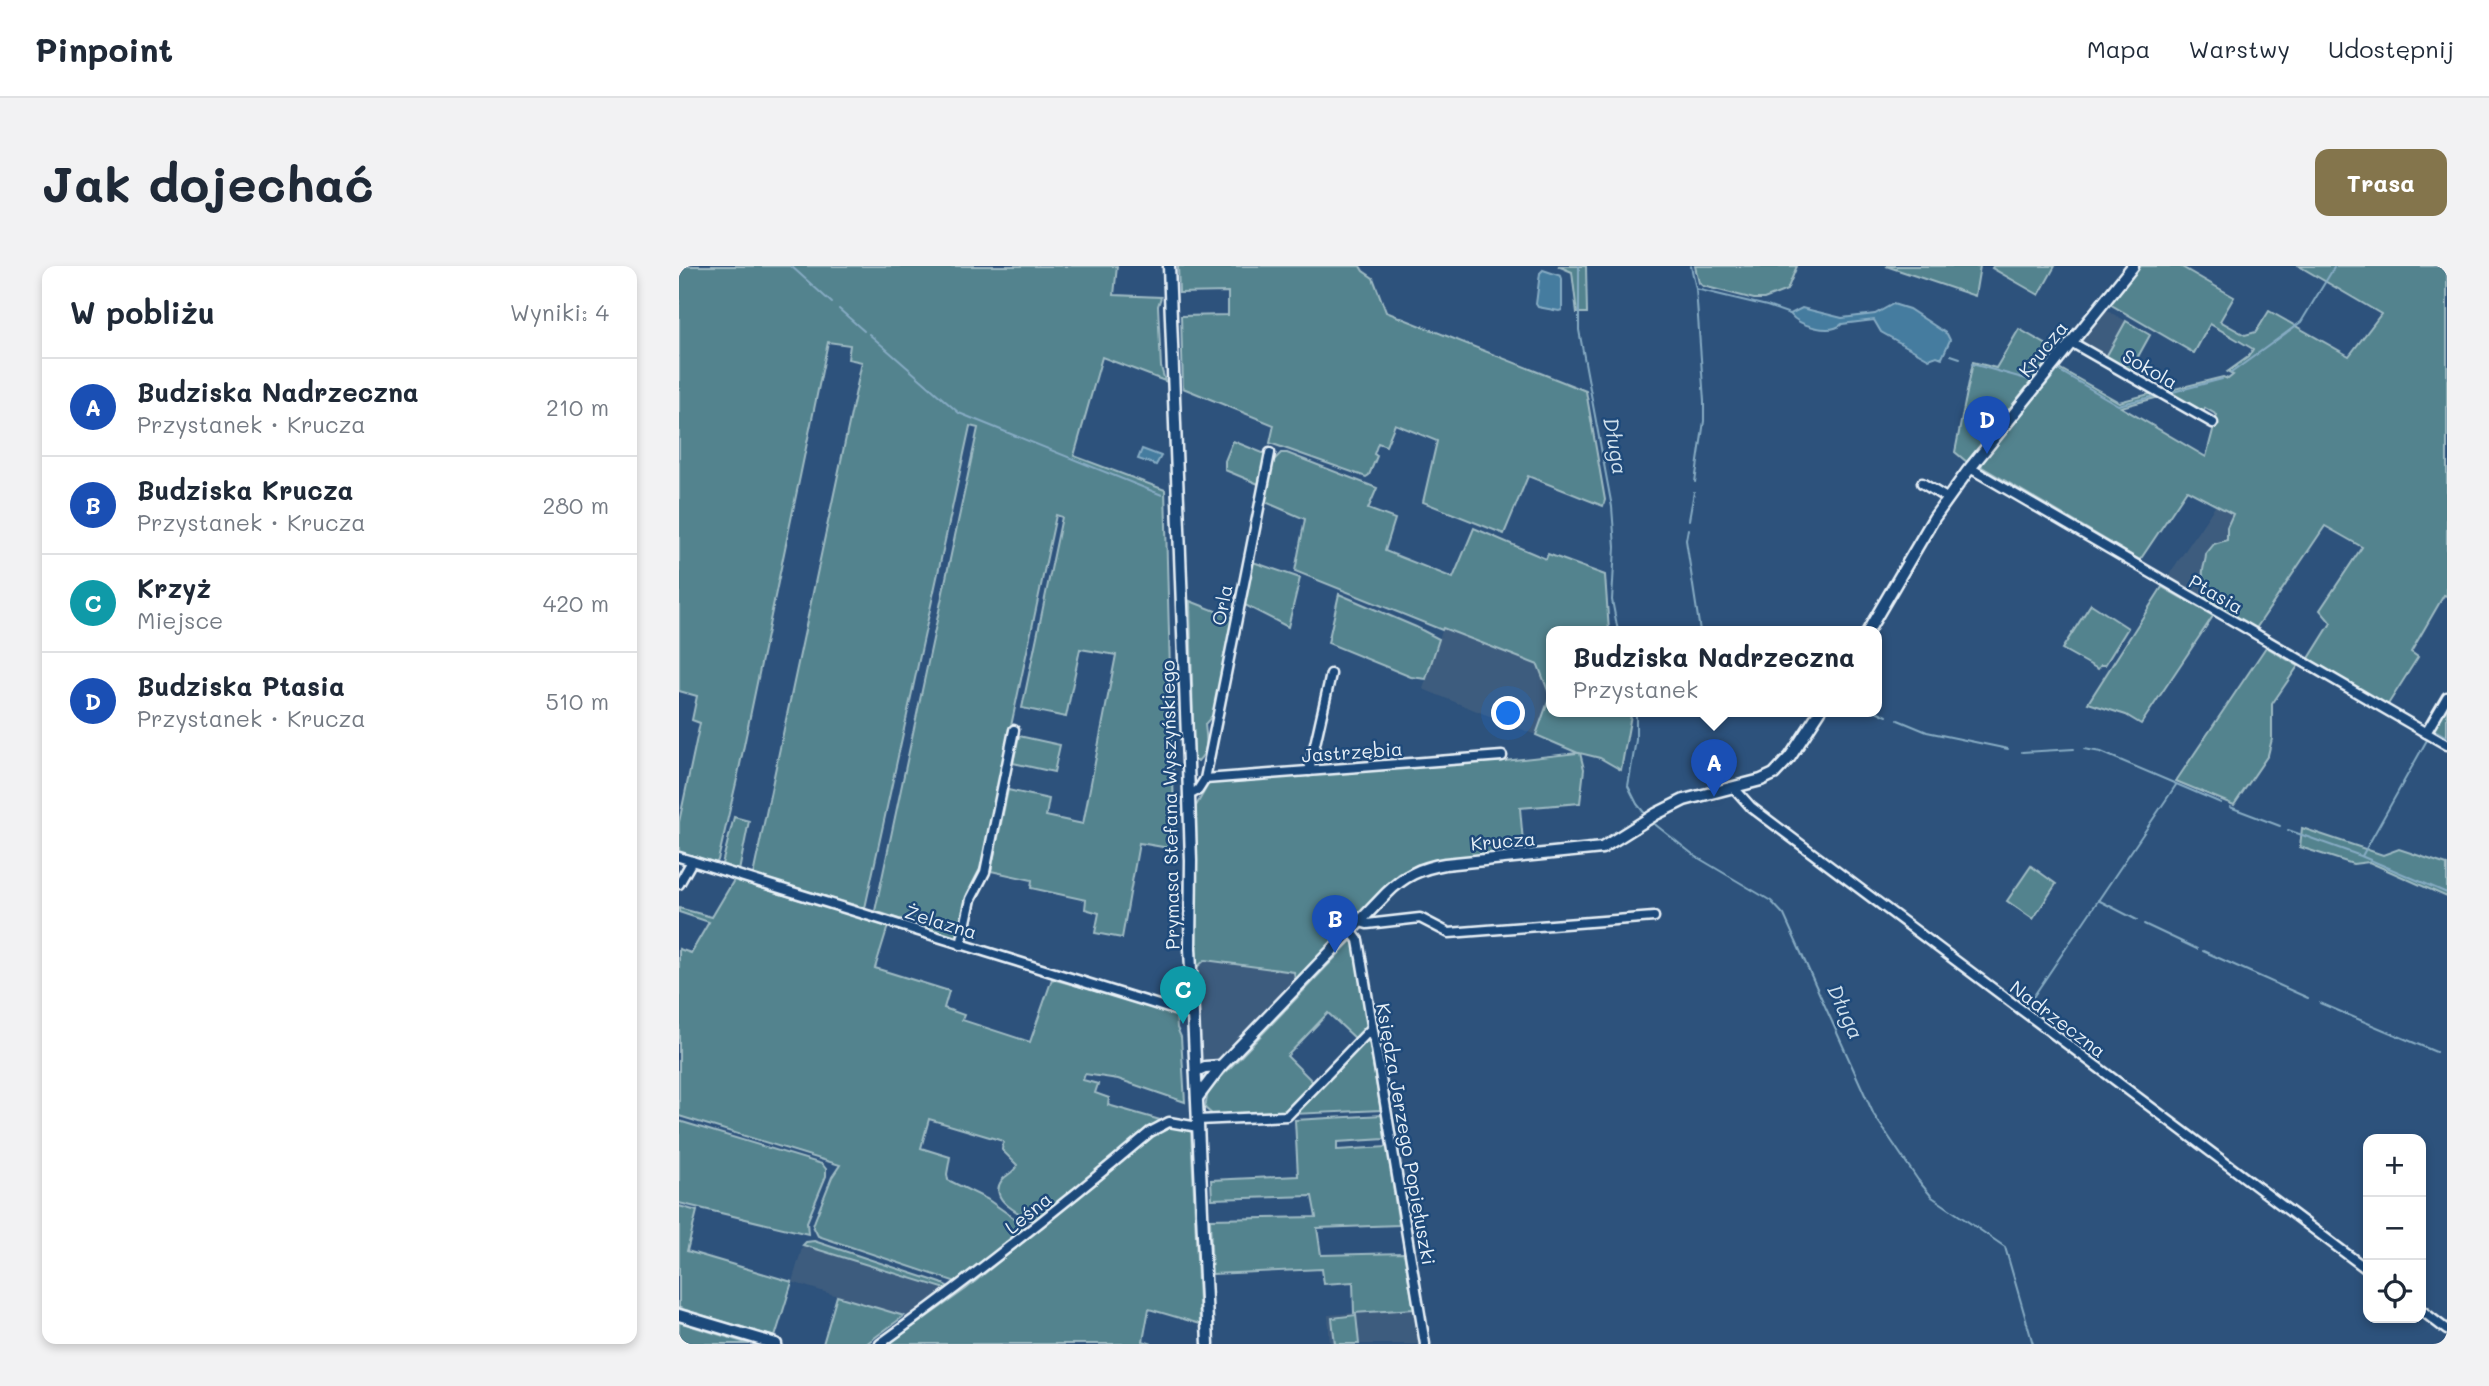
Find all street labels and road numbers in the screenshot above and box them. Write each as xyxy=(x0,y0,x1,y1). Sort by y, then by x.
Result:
street label: Krucza xyxy=(2012,316,2073,382)
street label: Sokola xyxy=(2118,343,2182,394)
street label: Ptasia xyxy=(2185,568,2248,619)
street label: Orla xyxy=(1205,582,1238,628)
street label: Prymasa Stefana Wyszyńskiego xyxy=(1154,660,1185,950)
street label: Jastrzębia xyxy=(1300,735,1403,768)
street label: Krucza xyxy=(1469,825,1536,856)
street label: Żelazna xyxy=(902,899,980,944)
street label: Nadrzeczna xyxy=(2005,974,2111,1063)
street label: Księdza Jerzego Popiełuszki xyxy=(1371,1001,1442,1267)
street label: Leśna xyxy=(999,1186,1056,1239)

